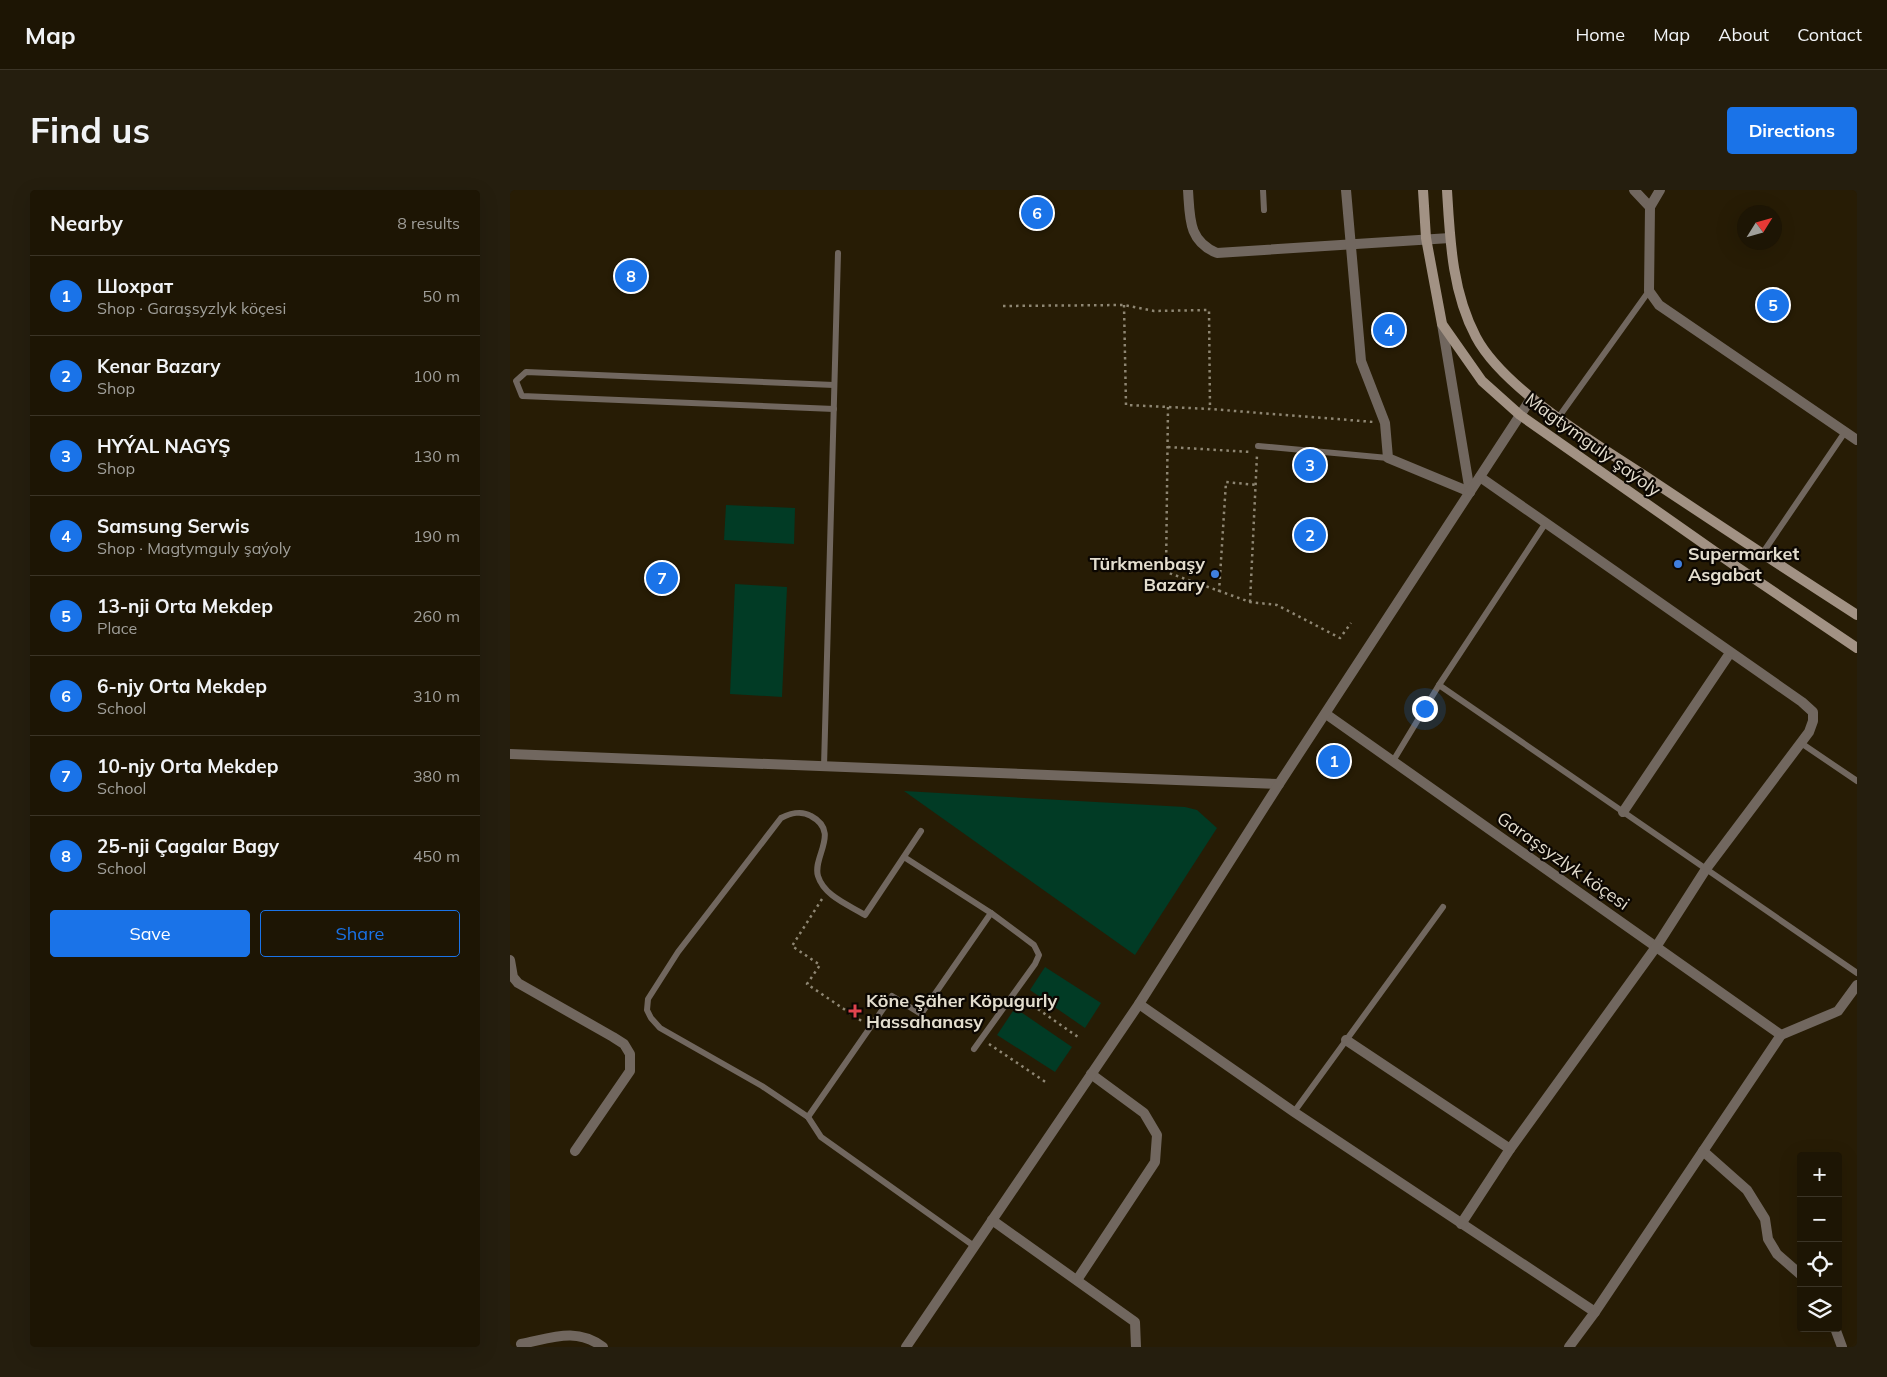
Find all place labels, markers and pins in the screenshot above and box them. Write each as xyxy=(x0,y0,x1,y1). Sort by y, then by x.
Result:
pin: 6 xyxy=(1021,194,1053,232)
pin: 8 xyxy=(615,257,647,295)
pin: 5 xyxy=(1757,286,1789,324)
pin: 4 xyxy=(1373,311,1405,349)
pin: 3 xyxy=(1294,446,1326,484)
pin: 2 xyxy=(1294,516,1326,554)
place label: Supermarket Asgabat xyxy=(1688,542,1799,586)
place label: Türkmenbaşy Bazary xyxy=(1090,552,1205,596)
marker: Supermarket Asgabat xyxy=(1672,558,1684,570)
pin: 7 xyxy=(646,559,678,597)
marker: Türkmenbaşy Bazary xyxy=(1209,568,1221,580)
pin: 1 xyxy=(1318,742,1350,780)
place label: Köne Şäher Köpugurly Hassahanasy xyxy=(866,989,1058,1033)
marker: Köne Şäher Köpugurly Hassahanasy xyxy=(848,1004,862,1018)

